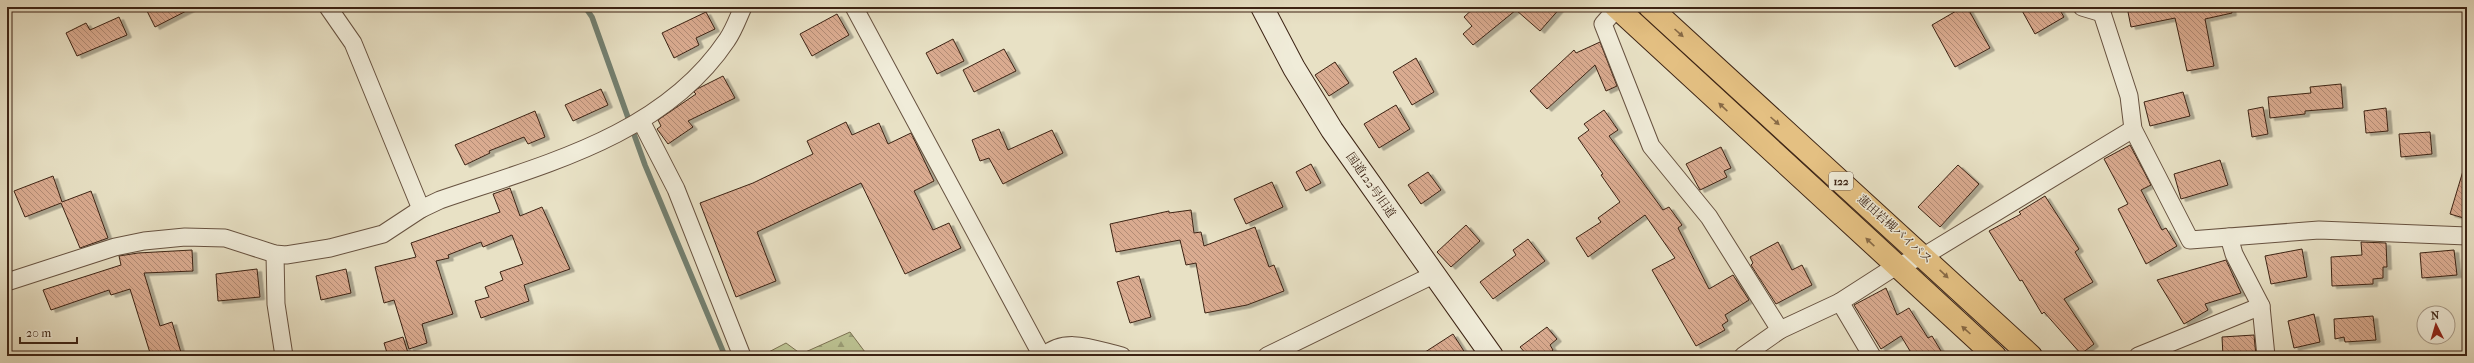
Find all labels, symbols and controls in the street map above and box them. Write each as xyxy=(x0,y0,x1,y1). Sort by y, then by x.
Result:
one-way arrow xyxy=(1674,29,1684,38)
one-way arrow xyxy=(1718,102,1729,111)
one-way arrow xyxy=(1770,116,1780,125)
street label: 国道122号旧道 xyxy=(1343,150,1399,220)
road number: 122 xyxy=(1829,172,1853,190)
street label: 蓮田岩槻バイパス xyxy=(1855,192,1935,266)
one-way arrow xyxy=(1865,238,1875,247)
one-way arrow xyxy=(1939,270,1949,279)
north arrow xyxy=(2416,305,2456,345)
text: N xyxy=(2430,309,2441,322)
scale bar xyxy=(20,319,77,345)
text: 20 m xyxy=(26,326,51,340)
one-way arrow xyxy=(1962,326,1971,335)

